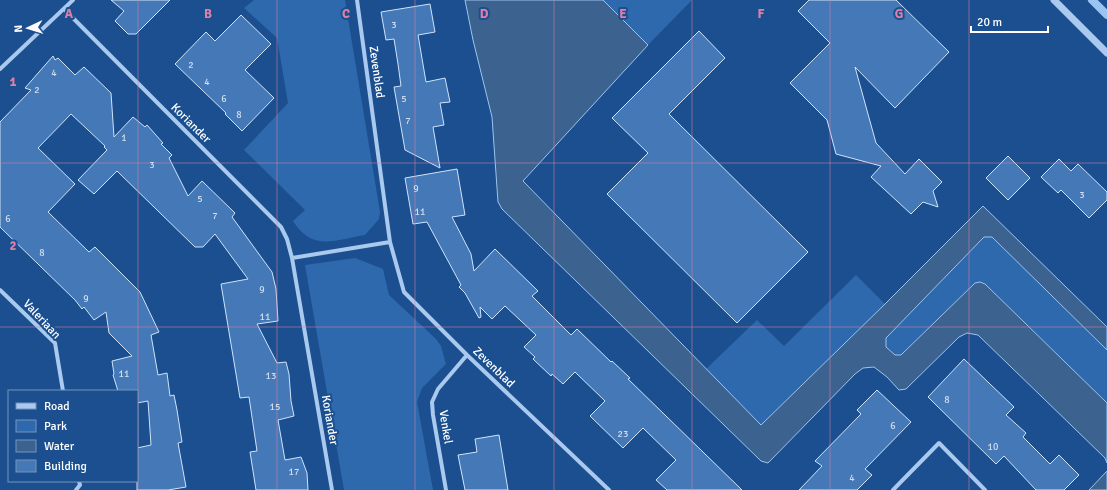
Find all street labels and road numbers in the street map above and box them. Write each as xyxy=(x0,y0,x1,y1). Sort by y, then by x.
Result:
street label: Zevenblad xyxy=(365,45,388,99)
street label: Koriander xyxy=(167,100,214,147)
street label: Valeriaan xyxy=(20,296,64,342)
street label: Zevenblad xyxy=(470,344,518,391)
street label: Koriander xyxy=(318,394,341,447)
street label: Venkel xyxy=(435,409,456,446)

